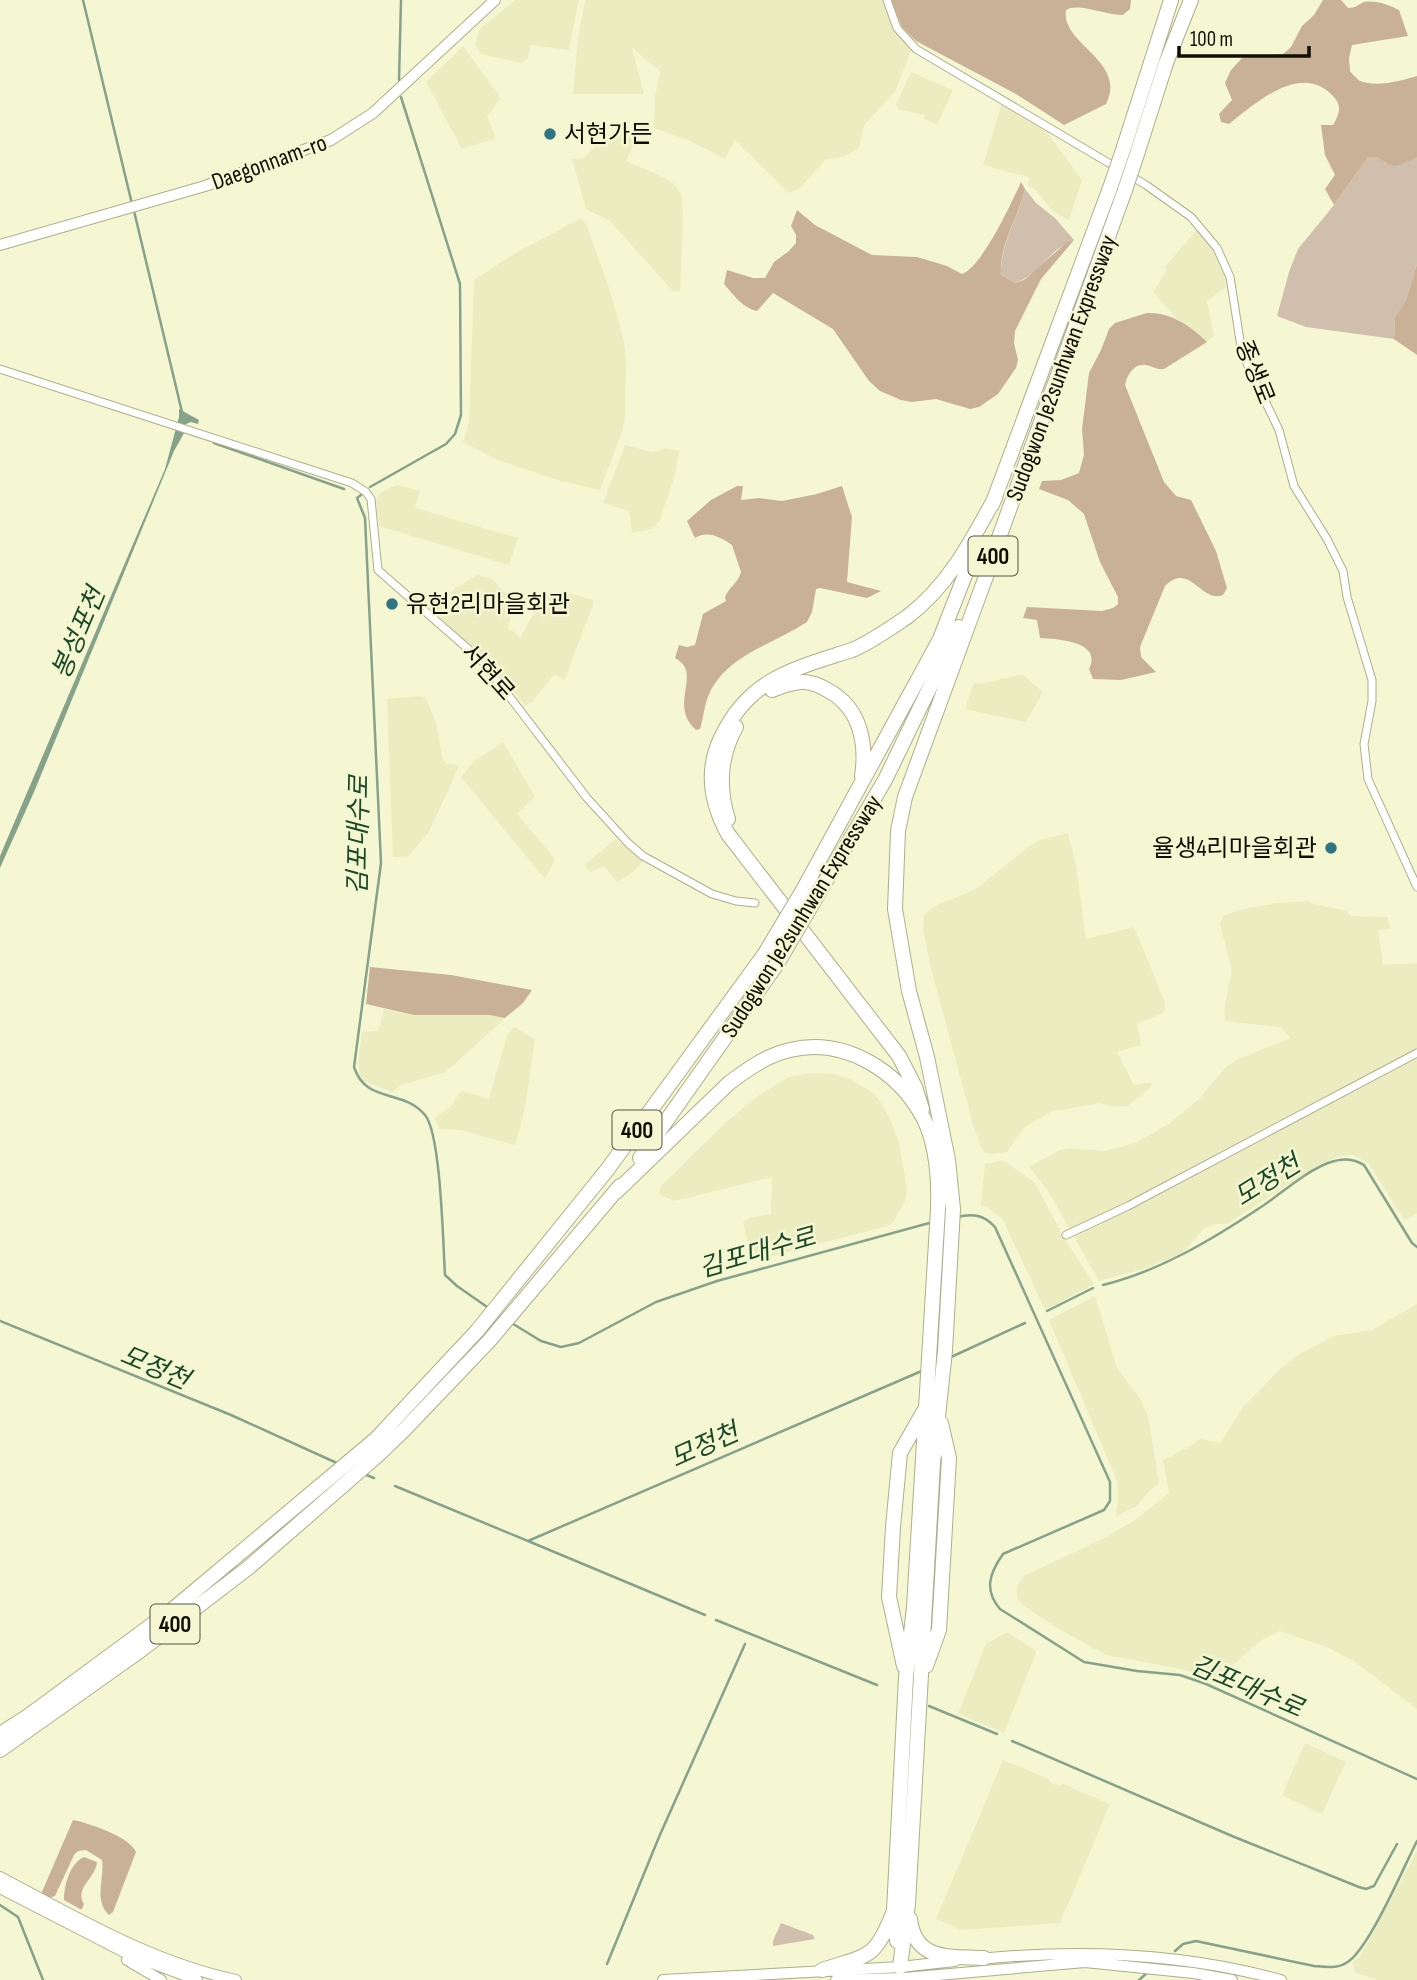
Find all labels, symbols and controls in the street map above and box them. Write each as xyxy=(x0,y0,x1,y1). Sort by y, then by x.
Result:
scale bar xyxy=(1179,14,1308,58)
text: 100 m xyxy=(1190,27,1233,52)
place label: 서현가든 xyxy=(564,120,652,149)
marker: 서현가든 xyxy=(542,126,558,142)
street label: Daegonnam-ro xyxy=(208,128,331,197)
street label: Sudogwon Je2sunhwan Expressway xyxy=(1000,231,1123,505)
street label: 종생로 xyxy=(1229,336,1280,408)
road number: 400 xyxy=(968,536,1018,576)
water label: 봉성포천 xyxy=(46,581,114,684)
place label: 유현2리마을회관 xyxy=(406,590,570,619)
marker: 유현2리마을회관 xyxy=(384,596,400,612)
street label: 서현로 xyxy=(455,638,521,707)
water label: 김포대수로 xyxy=(343,774,376,895)
street label: Sudogwon Je2sunhwan Expressway xyxy=(715,790,888,1043)
place label: 율생4리마을회관 xyxy=(1152,834,1317,863)
marker: 율생4리마을회관 xyxy=(1323,840,1339,856)
road number: 400 xyxy=(612,1110,662,1149)
water label: 모정천 xyxy=(1229,1147,1309,1213)
water label: 김포대수로 xyxy=(696,1222,820,1285)
water label: 모정천 xyxy=(115,1340,196,1398)
water label: 모정천 xyxy=(666,1416,747,1475)
road number: 400 xyxy=(150,1604,200,1644)
water label: 김포대수로 xyxy=(1185,1650,1309,1725)

